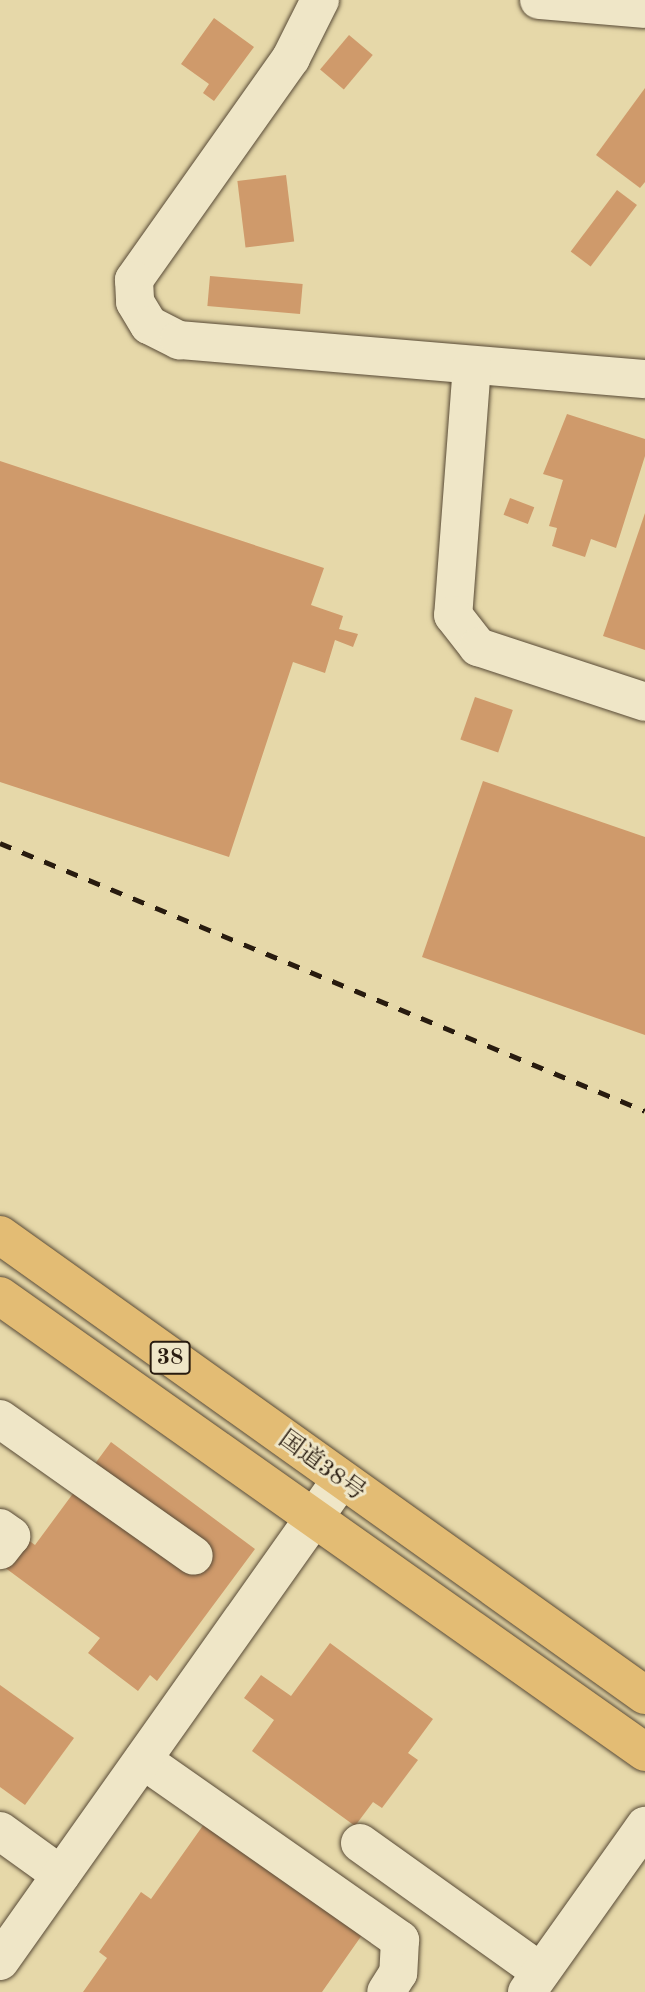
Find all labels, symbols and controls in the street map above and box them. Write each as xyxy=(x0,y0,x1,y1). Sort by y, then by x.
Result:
road number: 38 xyxy=(149,1338,191,1378)
street label: 国道38号 xyxy=(272,1426,370,1508)

